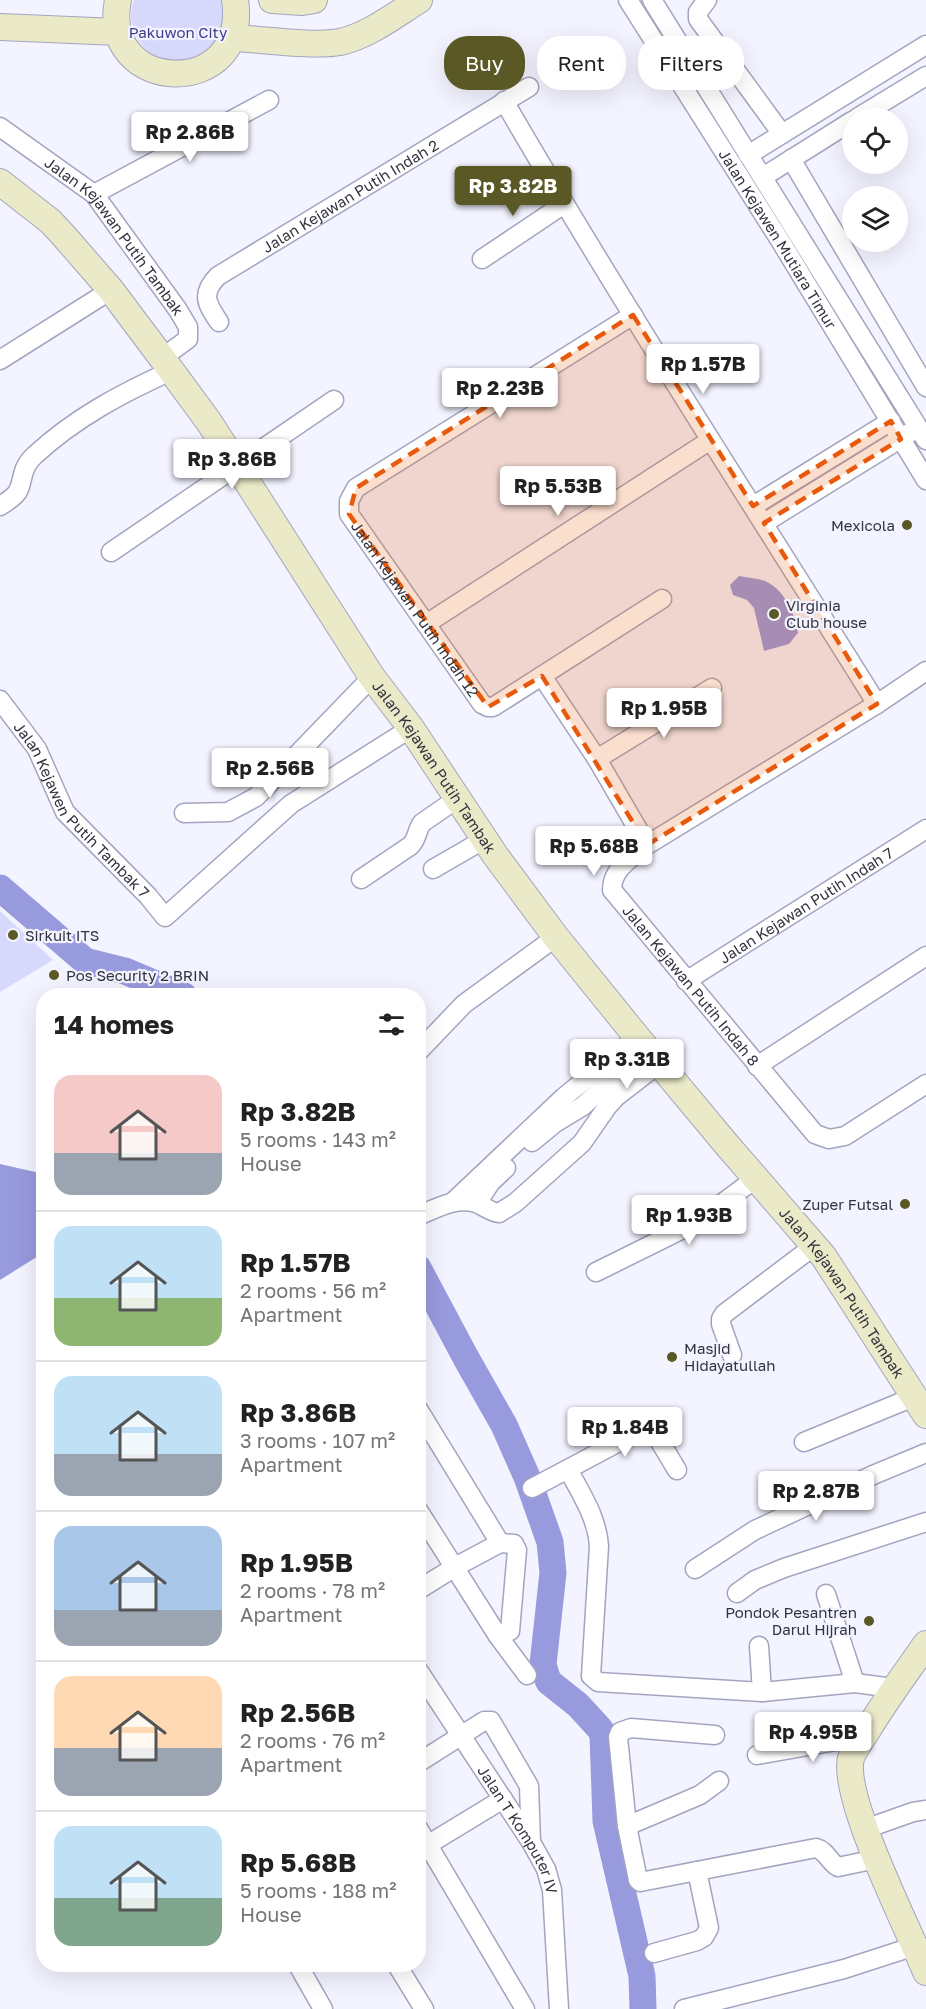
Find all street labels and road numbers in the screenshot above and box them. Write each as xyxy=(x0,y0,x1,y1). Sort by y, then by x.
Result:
street label: Jalan Kejawan Putih Indah 2 xyxy=(259,135,442,256)
street label: Jalan Kejawen Mutiara Timur xyxy=(716,146,841,332)
street label: Jalan Kejawan Putih Tambak xyxy=(41,153,188,319)
street label: Jalan Kejawan Putih Indah 12 xyxy=(348,517,483,700)
street label: Jalan Kejawan Putih Tambak xyxy=(369,677,500,857)
street label: Jalan Kejawen Putih Tambak 7 xyxy=(10,718,153,901)
street label: Jalan Kejawan Putih Indah 7 xyxy=(716,843,896,967)
street label: Jalan Kejawan Putih Indah 8 xyxy=(619,901,763,1069)
street label: Jalan Kejawan Putih Tambak xyxy=(776,1203,909,1382)
street label: Jalan T Komputer IV xyxy=(474,1762,562,1896)

